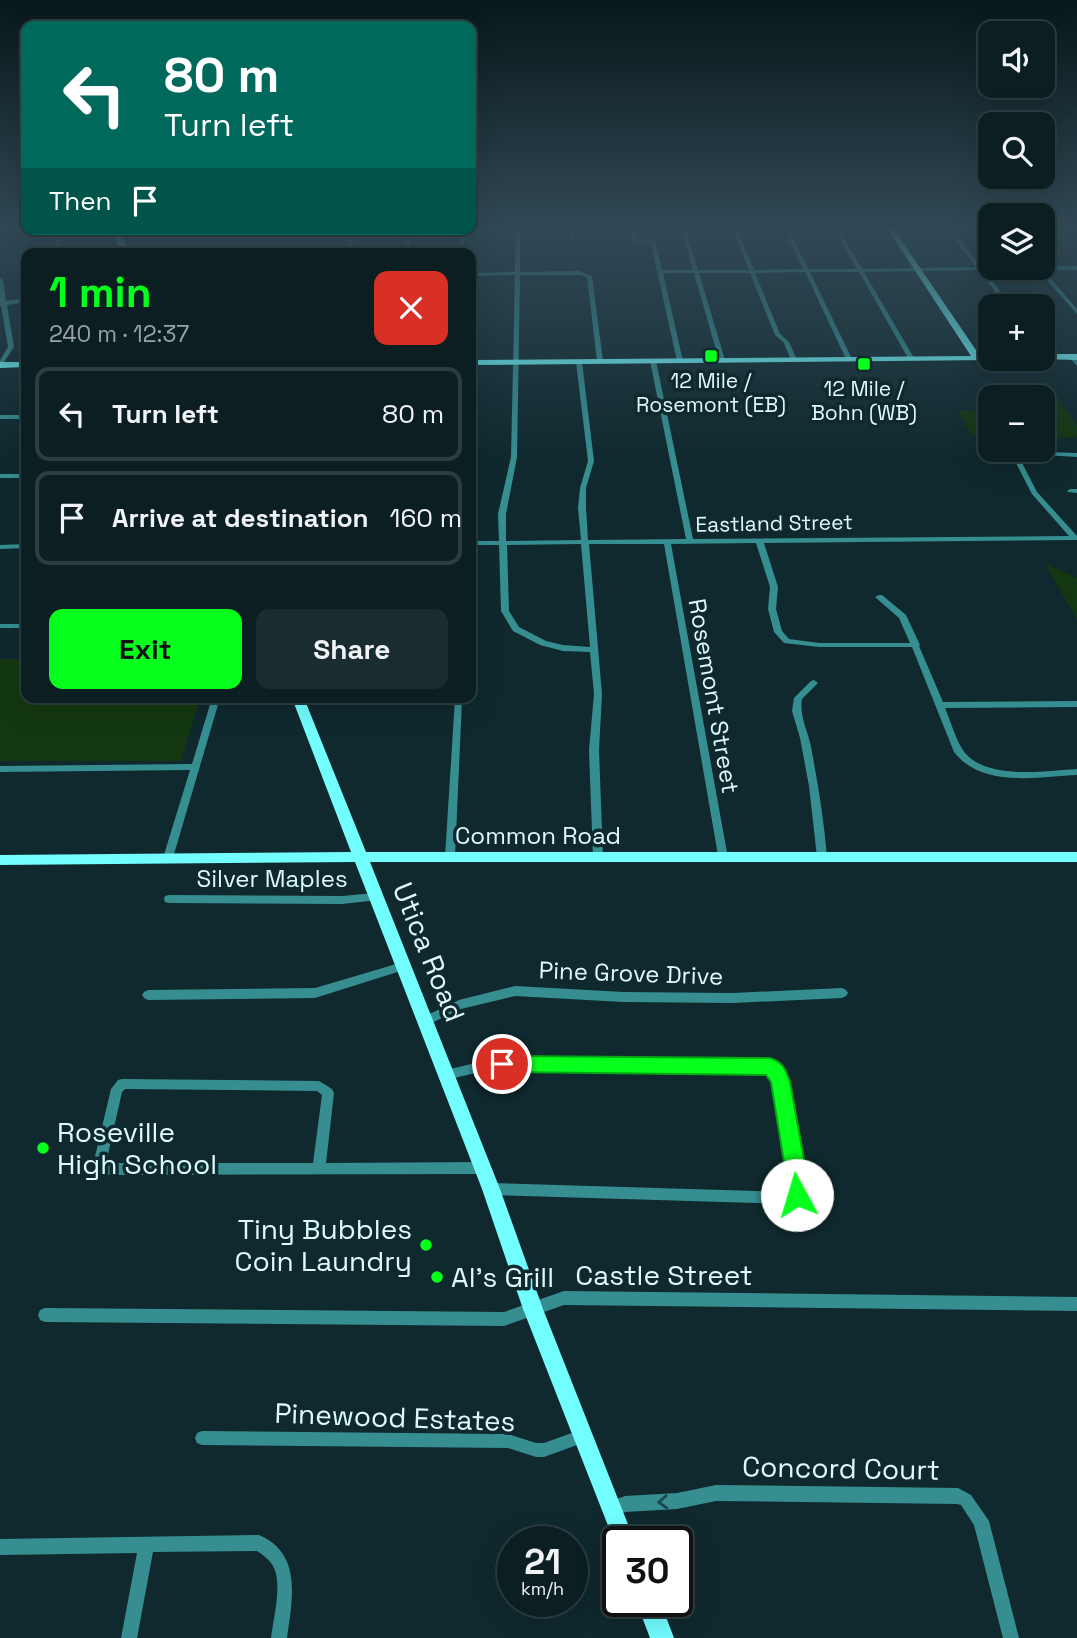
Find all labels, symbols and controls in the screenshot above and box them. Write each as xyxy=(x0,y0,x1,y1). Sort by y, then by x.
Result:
map controls xyxy=(978,21,1055,462)
button: sound xyxy=(978,21,1055,98)
text: 80 m xyxy=(164,44,279,106)
icon: left xyxy=(49,49,140,140)
text: Turn left xyxy=(164,105,294,145)
button: search xyxy=(978,112,1055,189)
icon: arrive xyxy=(126,182,164,220)
text: Then xyxy=(49,184,112,218)
button: layers xyxy=(978,203,1055,280)
text: 1 min xyxy=(49,266,152,319)
button: close xyxy=(374,271,448,345)
button: + xyxy=(978,294,1055,371)
text: 240 m · 12:37 xyxy=(49,319,189,349)
marker: 12 Mile / Rosemont (EB) xyxy=(703,348,719,364)
marker: 12 Mile / Bohn (WB) xyxy=(856,356,872,372)
place label: 12 Mile / Rosemont (EB) xyxy=(636,367,786,418)
place label: 12 Mile / Bohn (WB) xyxy=(811,375,917,426)
button: − xyxy=(978,385,1055,462)
icon: left xyxy=(53,395,91,433)
text: Turn left xyxy=(112,397,219,431)
text: 80 m xyxy=(382,397,444,431)
icon: arrive xyxy=(53,499,91,537)
text: Arrive at destination xyxy=(112,501,369,535)
text: 160 m xyxy=(390,501,462,535)
street label: Eastland Street xyxy=(695,508,853,538)
street label: Rosemont Street xyxy=(682,596,746,796)
button: Exit xyxy=(49,609,242,689)
button: Share xyxy=(256,609,448,689)
street label: Common Road xyxy=(455,820,621,851)
street label: Silver Maples xyxy=(196,863,348,894)
street label: Utica Road xyxy=(385,877,473,1027)
street label: Pine Grove Drive xyxy=(538,954,724,992)
pin xyxy=(472,1034,532,1094)
icon: arrive xyxy=(483,1045,521,1083)
place label: Roseville High School xyxy=(57,1114,217,1182)
marker: Roseville High School xyxy=(35,1140,51,1156)
position arrow xyxy=(760,1158,834,1232)
place label: Tiny Bubbles Coin Laundry xyxy=(234,1211,412,1279)
marker: Tiny Bubbles Coin Laundry xyxy=(418,1237,434,1253)
street label: Castle Street xyxy=(575,1257,753,1293)
place label: Al's Grill xyxy=(451,1259,554,1295)
marker: Al's Grill xyxy=(429,1269,445,1285)
street label: Pinewood Estates xyxy=(274,1395,516,1439)
street label: Concord Court xyxy=(742,1448,940,1488)
one-way arrow xyxy=(658,1494,669,1509)
speed limit sign: 30 xyxy=(602,1526,693,1617)
text: 21 xyxy=(524,1540,561,1584)
text: km/h xyxy=(521,1577,564,1600)

